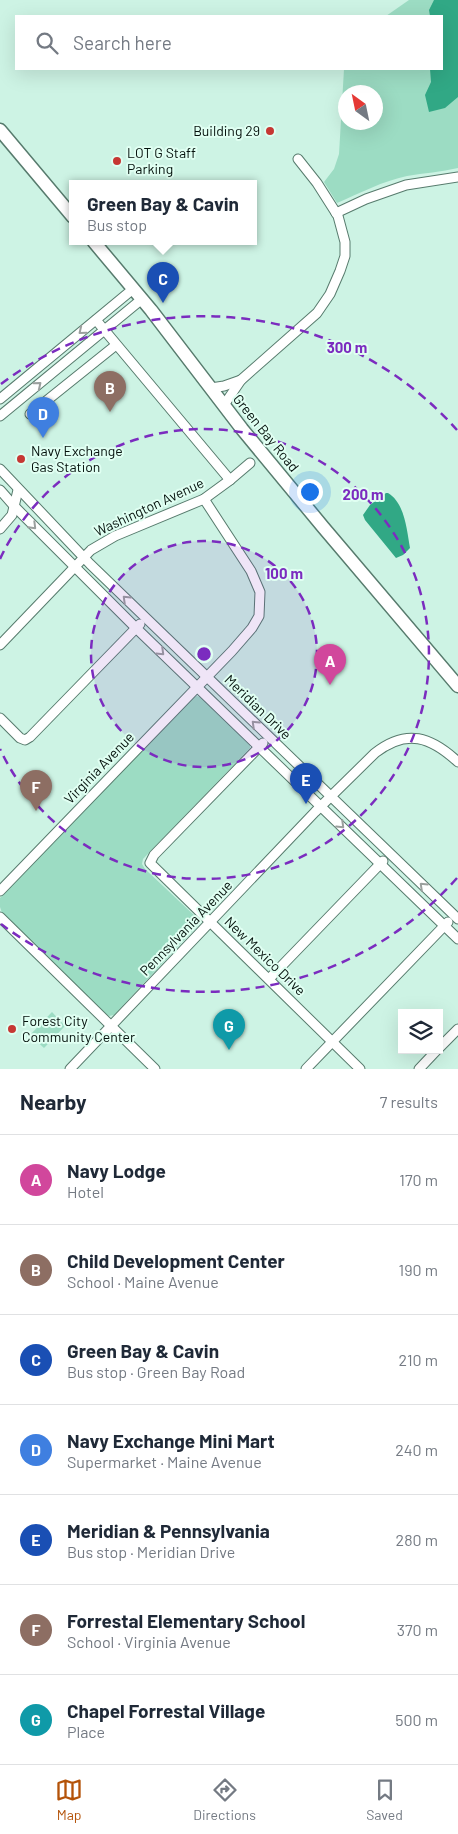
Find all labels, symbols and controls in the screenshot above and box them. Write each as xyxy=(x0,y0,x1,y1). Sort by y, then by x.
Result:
search box xyxy=(15,15,443,70)
icon: search xyxy=(33,29,61,57)
text: Search here xyxy=(73,31,172,54)
north arrow xyxy=(338,85,383,130)
place label: Building 29 xyxy=(193,122,260,139)
marker: Building 29 xyxy=(264,125,276,137)
place label: LOT G Staff Parking xyxy=(127,144,196,177)
marker: LOT G Staff Parking xyxy=(111,155,123,167)
popup xyxy=(69,180,257,245)
text: Green Bay & Cavin xyxy=(87,192,239,215)
text: Bus stop xyxy=(87,215,147,234)
pin: C xyxy=(147,262,179,303)
one-way arrow xyxy=(79,326,88,335)
text: 300 m xyxy=(327,338,367,356)
pin: B xyxy=(94,371,126,412)
one-way arrow xyxy=(32,383,41,391)
street label: Green Bay Road xyxy=(230,390,303,475)
pin: D xyxy=(27,397,59,438)
place label: Navy Exchange Gas Station xyxy=(31,442,123,475)
marker: Navy Exchange Gas Station xyxy=(15,453,27,465)
street label: Washington Avenue xyxy=(91,474,206,539)
your location xyxy=(297,479,323,505)
text: 200 m xyxy=(342,485,384,503)
one-way arrow xyxy=(27,520,36,529)
text: 100 m xyxy=(265,564,303,582)
one-way arrow xyxy=(123,596,132,605)
pin: A xyxy=(314,644,346,685)
centre of rings xyxy=(195,645,213,663)
one-way arrow xyxy=(155,646,164,655)
street label: Meridian Drive xyxy=(221,671,295,743)
one-way arrow xyxy=(252,721,261,730)
street label: Virginia Avenue xyxy=(60,728,137,807)
pin: E xyxy=(290,763,322,804)
pin: F xyxy=(20,770,52,811)
one-way arrow xyxy=(336,820,345,829)
street label: Pennsylvania Avenue xyxy=(136,877,235,979)
one-way arrow xyxy=(419,883,428,892)
street label: New Mexico Drive xyxy=(221,913,309,999)
pin: G xyxy=(213,1009,245,1050)
map controls xyxy=(398,1009,443,1054)
button: layers xyxy=(398,1009,443,1054)
place label: Forest City Community Center xyxy=(22,1012,135,1045)
marker: Forest City Community Center xyxy=(6,1023,18,1035)
text: Nearby xyxy=(20,1089,86,1114)
text: 7 results xyxy=(380,1092,438,1111)
text: Navy Lodge xyxy=(67,1159,166,1182)
text: A xyxy=(31,1170,41,1189)
text: 170 m xyxy=(399,1170,438,1189)
text: Hotel xyxy=(67,1182,104,1201)
text: Child Development Center xyxy=(67,1249,285,1272)
text: B xyxy=(31,1260,41,1279)
text: 190 m xyxy=(399,1260,438,1279)
text: School · Maine Avenue xyxy=(67,1272,219,1291)
text: Green Bay & Cavin xyxy=(67,1339,219,1362)
text: C xyxy=(31,1350,41,1369)
text: 210 m xyxy=(399,1350,438,1369)
text: Bus stop · Green Bay Road xyxy=(67,1362,245,1381)
text: Navy Exchange Mini Mart xyxy=(67,1429,275,1452)
text: D xyxy=(31,1440,41,1459)
text: 240 m xyxy=(395,1440,438,1459)
text: Supermarket · Maine Avenue xyxy=(67,1452,262,1471)
text: Meridian & Pennsylvania xyxy=(67,1519,270,1542)
text: E xyxy=(31,1530,41,1549)
text: 280 m xyxy=(396,1530,438,1549)
text: Bus stop · Meridian Drive xyxy=(67,1542,235,1561)
text: Forrestal Elementary School xyxy=(67,1609,305,1632)
text: F xyxy=(32,1620,40,1639)
text: 370 m xyxy=(397,1620,438,1639)
text: School · Virginia Avenue xyxy=(67,1632,231,1651)
text: Chapel Forrestal Village xyxy=(67,1699,265,1722)
text: G xyxy=(31,1710,41,1729)
text: 500 m xyxy=(395,1710,438,1729)
text: Place xyxy=(67,1722,105,1741)
tab: Map xyxy=(55,1776,83,1823)
tab: Directions xyxy=(193,1776,256,1823)
tab: Saved xyxy=(366,1776,403,1823)

